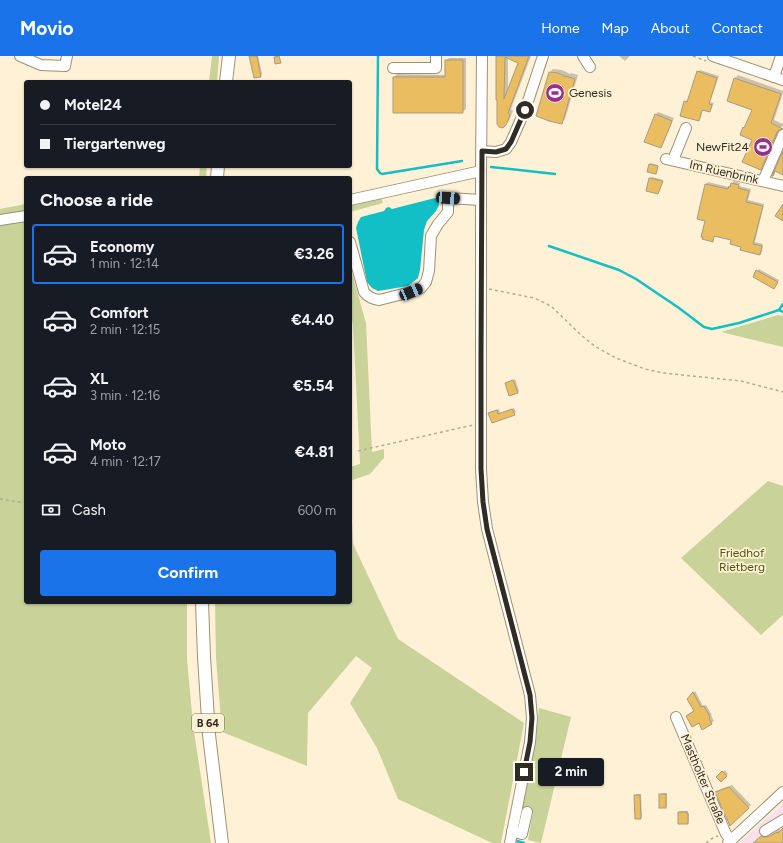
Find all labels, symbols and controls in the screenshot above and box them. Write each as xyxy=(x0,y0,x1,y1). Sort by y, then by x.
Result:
text: Movio xyxy=(20,17,74,40)
text: Home xyxy=(541,20,580,37)
text: Map xyxy=(602,20,629,37)
text: About xyxy=(651,20,690,37)
text: Contact xyxy=(712,20,763,37)
sports icon: Genesis xyxy=(544,82,566,104)
place label: Genesis xyxy=(569,86,612,100)
text: Motel24 xyxy=(64,96,122,114)
route start xyxy=(516,101,534,119)
text: Tiergartenweg xyxy=(64,135,166,153)
sports icon: NewFit24 xyxy=(752,136,774,158)
place label: NewFit24 xyxy=(696,140,750,154)
street label: Im Rüenbrink xyxy=(688,157,760,187)
text: Choose a ride xyxy=(40,189,153,211)
car xyxy=(436,191,460,205)
icon: car xyxy=(42,236,78,272)
text: Economy xyxy=(90,238,155,256)
text: €3.26 xyxy=(294,245,334,263)
text: 1 min · 12:14 xyxy=(90,256,159,271)
car xyxy=(398,282,424,302)
icon: car xyxy=(42,302,78,338)
text: Comfort xyxy=(90,304,149,322)
text: €4.40 xyxy=(291,311,334,329)
text: 2 min · 12:15 xyxy=(90,322,160,337)
icon: car xyxy=(42,368,78,404)
text: XL xyxy=(90,370,108,388)
text: €5.54 xyxy=(293,377,334,395)
text: 3 min · 12:16 xyxy=(90,388,160,403)
icon: car xyxy=(42,434,78,470)
text: Moto xyxy=(90,436,126,454)
text: €4.81 xyxy=(295,443,334,461)
text: 4 min · 12:17 xyxy=(90,454,161,469)
icon: cash xyxy=(40,499,62,521)
text: Cash xyxy=(72,501,106,519)
text: 600 m xyxy=(298,503,336,518)
park label: Friedhof Rietberg xyxy=(719,546,765,574)
button: Confirm xyxy=(40,550,336,596)
road number: B 64 xyxy=(192,714,224,732)
street label: Mastholter Straße xyxy=(678,732,728,826)
callout: 2 min xyxy=(538,758,604,786)
route end xyxy=(515,763,533,781)
text: 2 min xyxy=(555,764,587,779)

